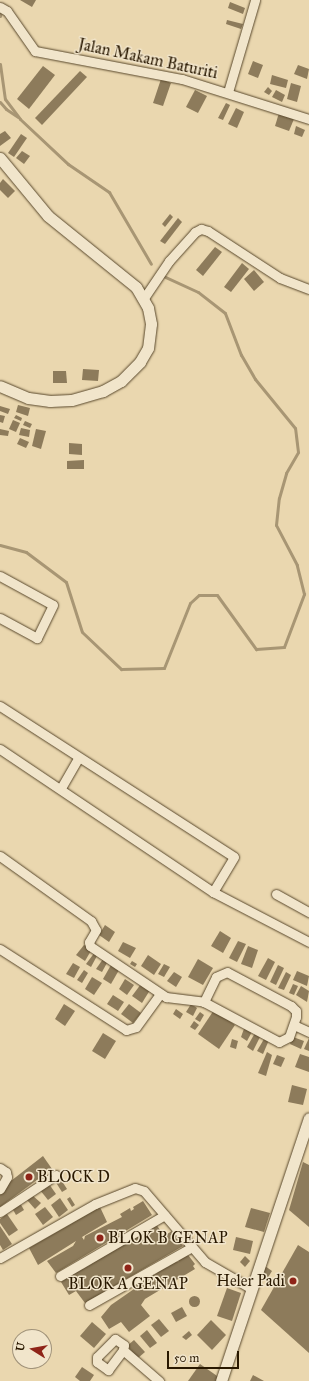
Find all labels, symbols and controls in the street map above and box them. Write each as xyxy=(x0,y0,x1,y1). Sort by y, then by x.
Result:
street label: Jalan Makam Baturiti xyxy=(76,35,220,83)
place label: BLOCK D xyxy=(37,1167,110,1187)
marker: BLOCK D xyxy=(24,1172,34,1182)
place label: BLOK B GENAP xyxy=(108,1228,228,1248)
marker: BLOK B GENAP xyxy=(95,1233,105,1243)
marker: BLOK A GENAP xyxy=(123,1263,133,1273)
place label: Heler Padi xyxy=(216,1271,285,1291)
place label: BLOK A GENAP xyxy=(68,1274,188,1294)
marker: Heler Padi xyxy=(288,1276,298,1286)
north arrow xyxy=(12,1329,52,1369)
text: U xyxy=(14,1341,28,1352)
scale bar xyxy=(169,1343,241,1369)
text: 50 m xyxy=(174,1351,199,1365)

